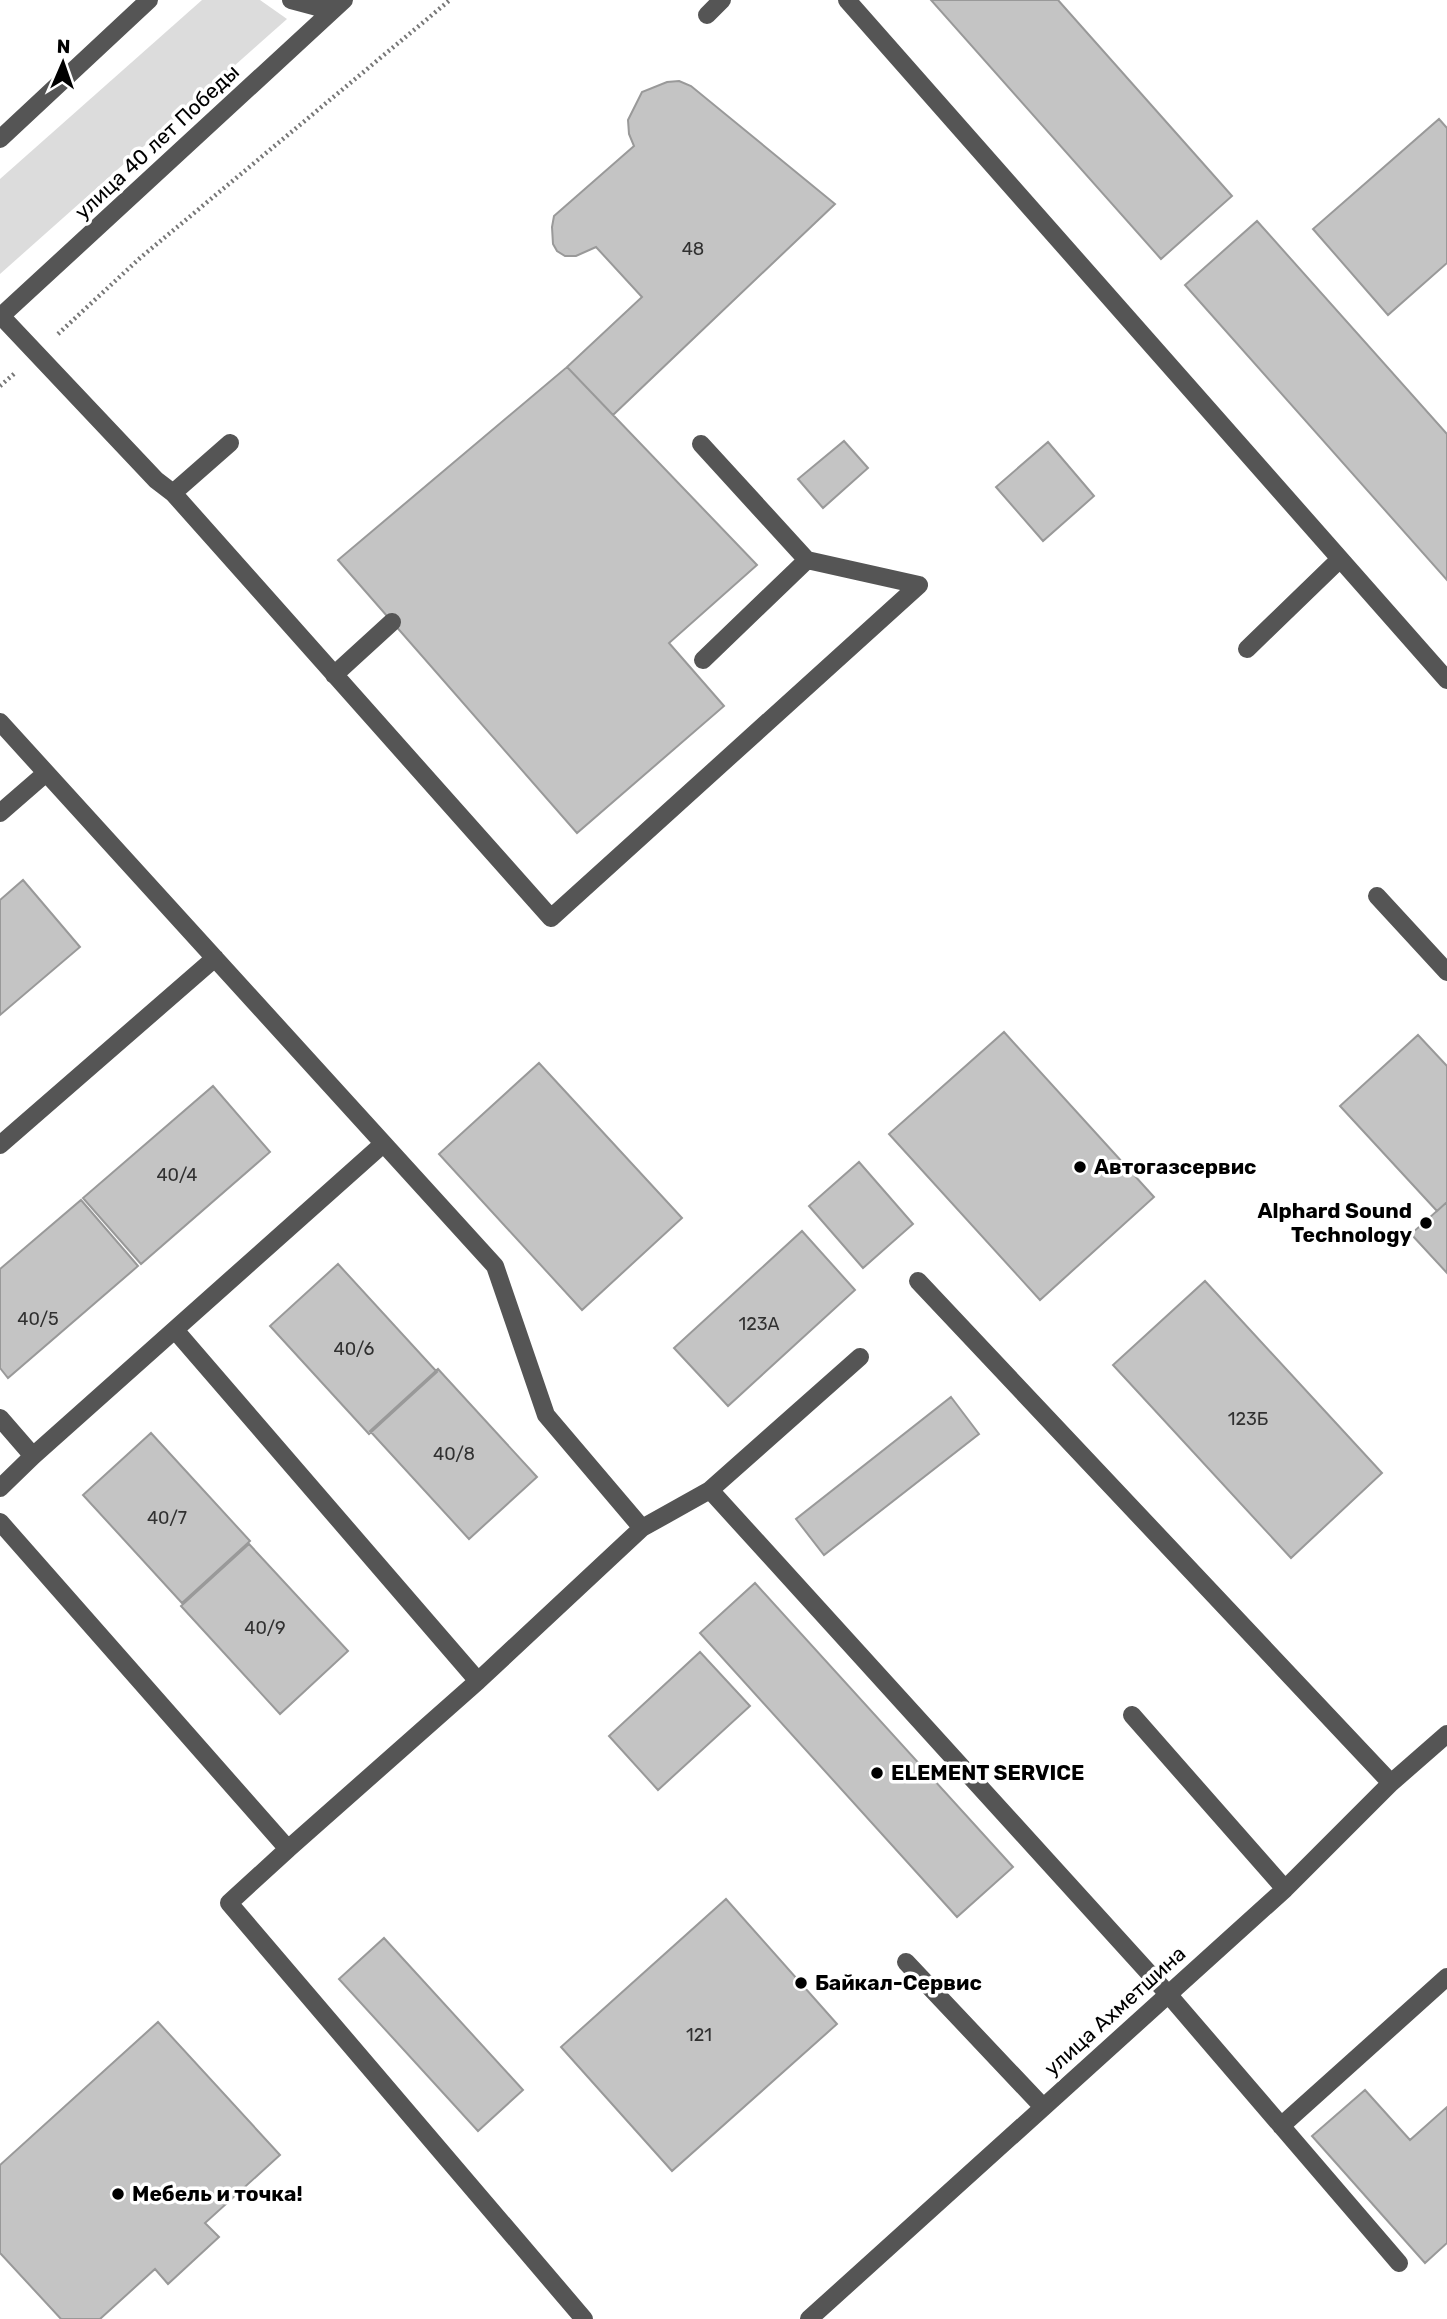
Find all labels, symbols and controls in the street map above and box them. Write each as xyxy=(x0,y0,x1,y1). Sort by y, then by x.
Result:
north arrow xyxy=(28,28,98,98)
text: N xyxy=(56,35,71,58)
street label: улица 40 лет Победы xyxy=(69,59,244,224)
house number: 48 xyxy=(682,238,704,260)
place label: Автогазсервис xyxy=(1094,1154,1256,1179)
marker: Автогазсервис xyxy=(1072,1159,1088,1175)
house number: 40/4 xyxy=(156,1164,198,1186)
place label: Alphard Sound Technology xyxy=(1258,1198,1412,1247)
marker: Alphard Sound Technology xyxy=(1418,1215,1434,1231)
house number: 40/5 xyxy=(17,1308,59,1330)
house number: 123А xyxy=(738,1313,780,1335)
house number: 40/6 xyxy=(334,1338,375,1360)
house number: 123Б xyxy=(1228,1408,1268,1430)
house number: 40/8 xyxy=(433,1443,475,1465)
house number: 40/7 xyxy=(147,1507,187,1529)
house number: 40/9 xyxy=(244,1617,286,1639)
place label: ELEMENT SERVICE xyxy=(891,1760,1084,1785)
marker: ELEMENT SERVICE xyxy=(869,1765,885,1781)
street label: улица Ахметшина xyxy=(1039,1941,1190,2081)
place label: Байкал-Сервис xyxy=(815,1970,982,1995)
marker: Байкал-Сервис xyxy=(793,1975,809,1991)
house number: 121 xyxy=(686,2024,712,2046)
place label: Мебель и точка! xyxy=(132,2181,303,2206)
marker: Мебель и точка! xyxy=(110,2186,126,2202)

